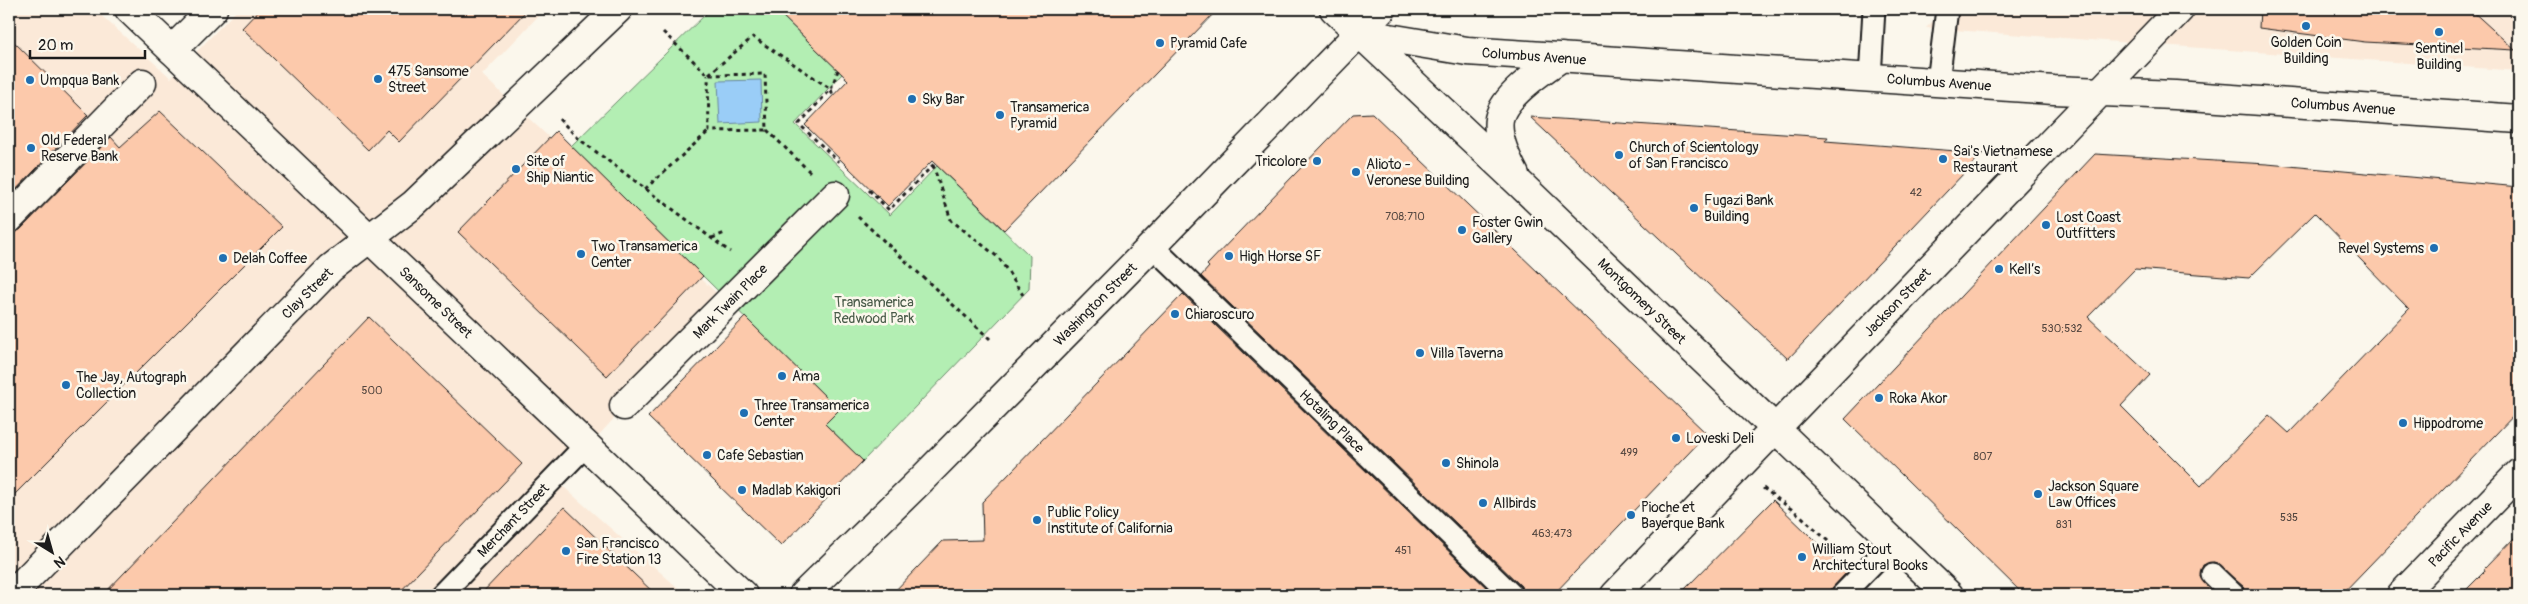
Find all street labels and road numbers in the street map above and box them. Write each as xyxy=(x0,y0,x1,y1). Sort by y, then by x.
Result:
street label: Columbus Avenue xyxy=(1481,44,1587,69)
street label: Columbus Avenue xyxy=(1886,70,1992,95)
street label: Columbus Avenue xyxy=(2290,94,2396,119)
street label: Montgomery Street xyxy=(1594,255,1690,348)
street label: Washington Street xyxy=(1050,259,1141,350)
street label: Mark Twain Place xyxy=(689,260,771,342)
street label: Sansome Street xyxy=(395,263,476,342)
street label: Clay Street xyxy=(278,264,337,323)
street label: Jackson Street xyxy=(1860,264,1935,340)
street label: Hotaling Place xyxy=(1296,386,1368,457)
street label: Merchant Street xyxy=(474,480,553,561)
street label: Pacific Avenue xyxy=(2425,498,2496,571)

